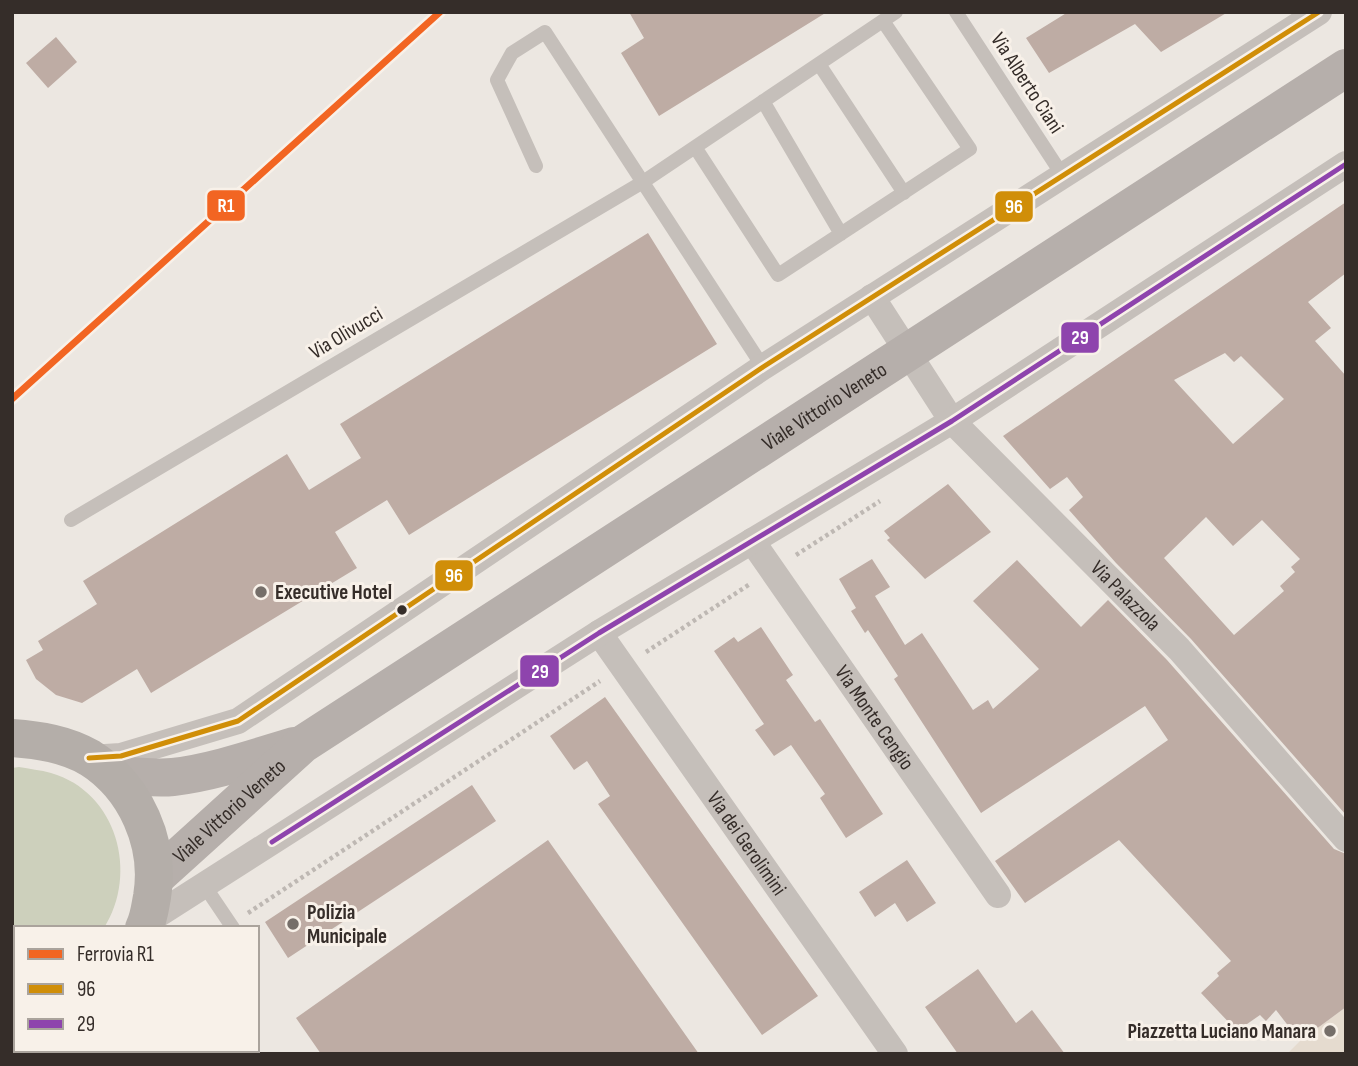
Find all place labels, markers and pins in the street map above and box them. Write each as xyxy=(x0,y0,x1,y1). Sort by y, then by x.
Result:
place label: Executive Hotel xyxy=(275,580,392,605)
marker: Executive Hotel xyxy=(253,584,269,600)
unlabelled marker xyxy=(395,603,409,617)
place label: Polizia Municipale xyxy=(307,900,387,949)
marker: Polizia Municipale xyxy=(285,916,301,932)
place label: Piazzetta Luciano Manara xyxy=(1128,1019,1316,1044)
marker: Piazzetta Luciano Manara xyxy=(1322,1023,1338,1039)

